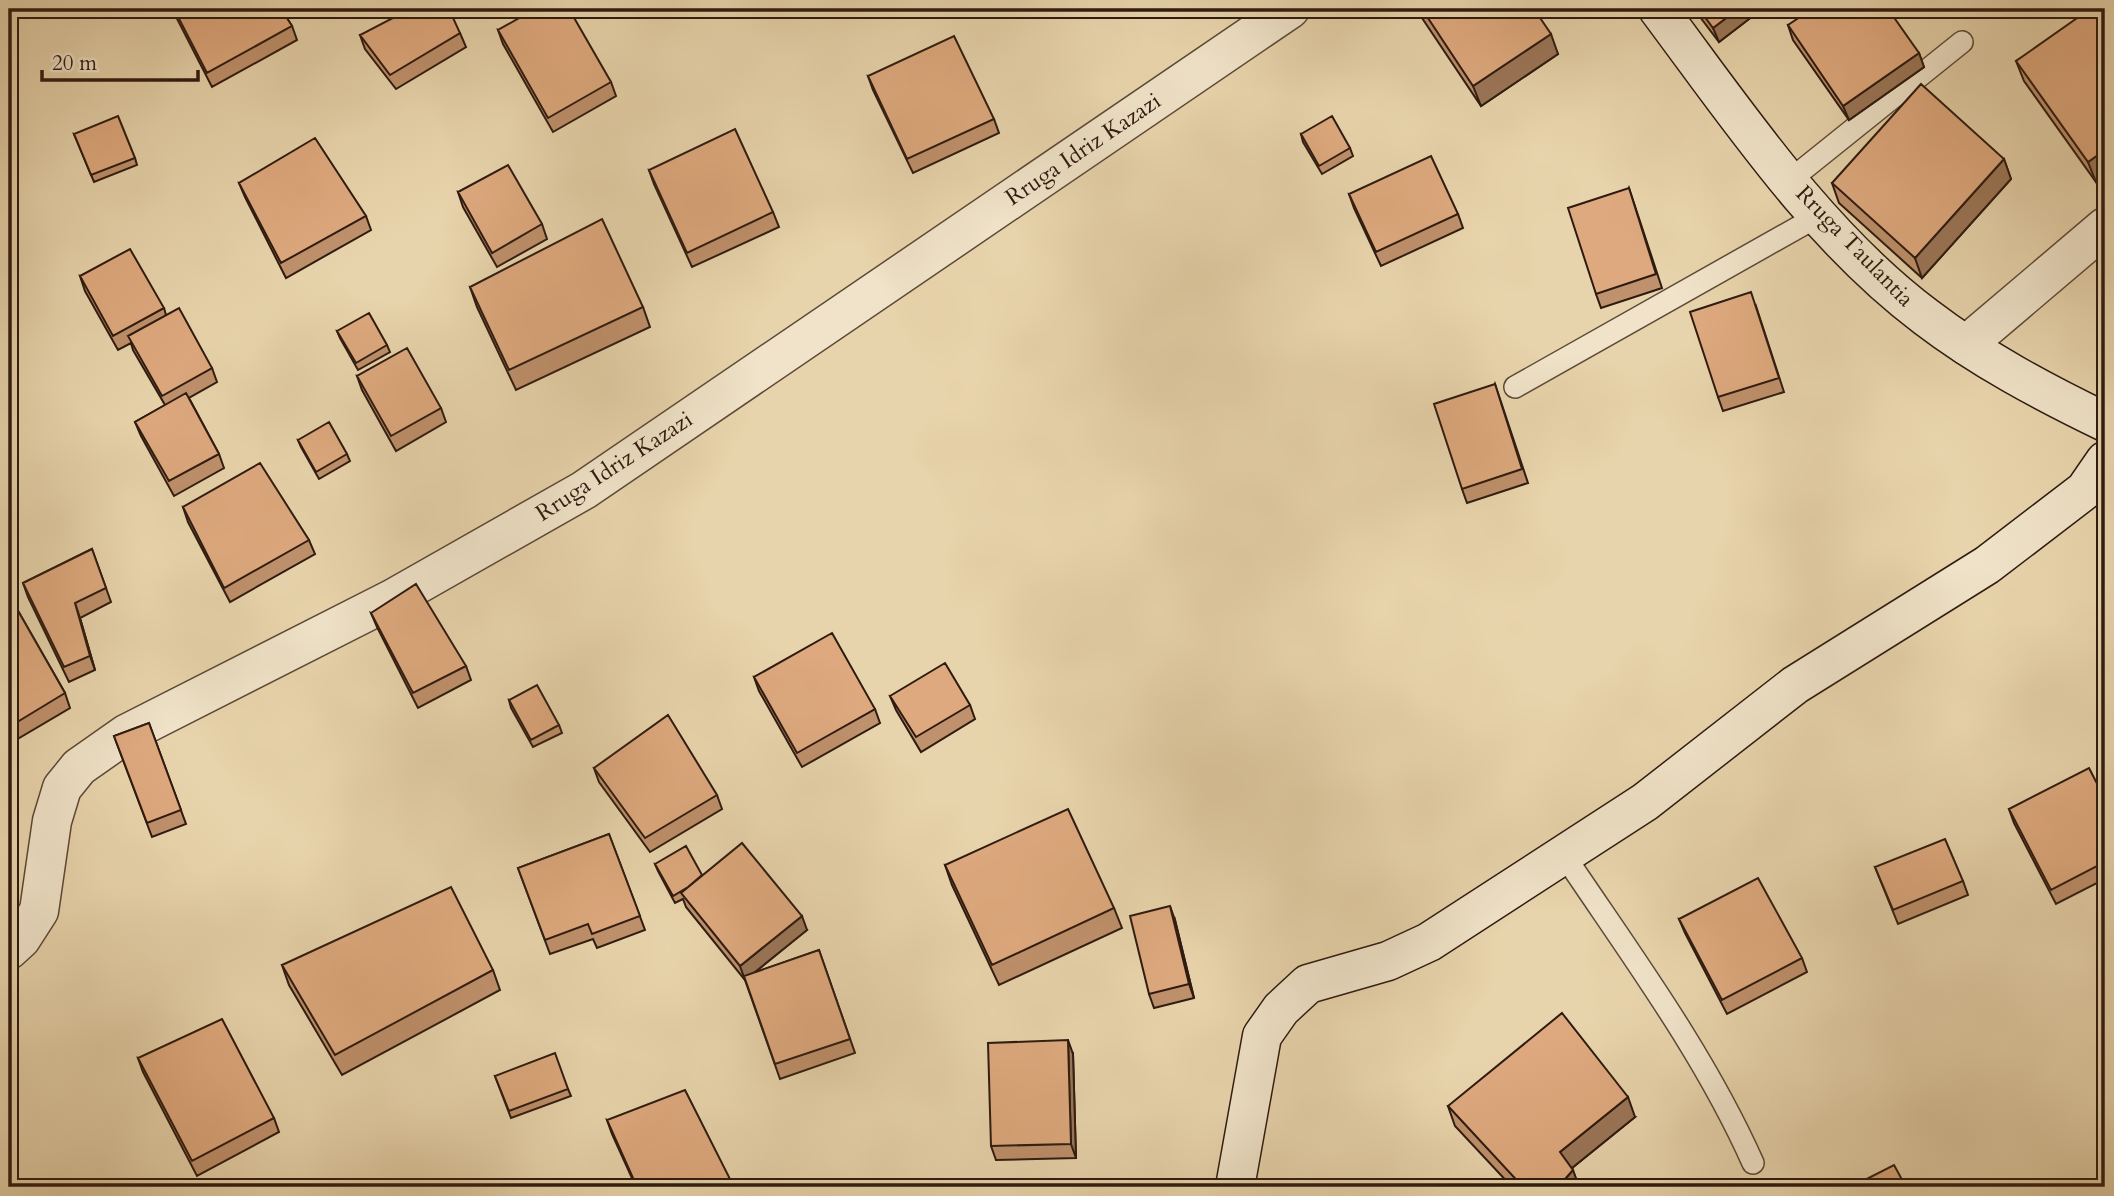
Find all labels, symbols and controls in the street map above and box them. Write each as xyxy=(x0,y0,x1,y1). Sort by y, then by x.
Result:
scale bar xyxy=(42,38,198,82)
text: 20 m xyxy=(52,49,97,78)
street label: Rruga Idriz Kazazi xyxy=(999,85,1167,213)
street label: Rruga Taulantia xyxy=(1789,178,1921,314)
street label: Rruga Idriz Kazazi xyxy=(530,404,698,528)

